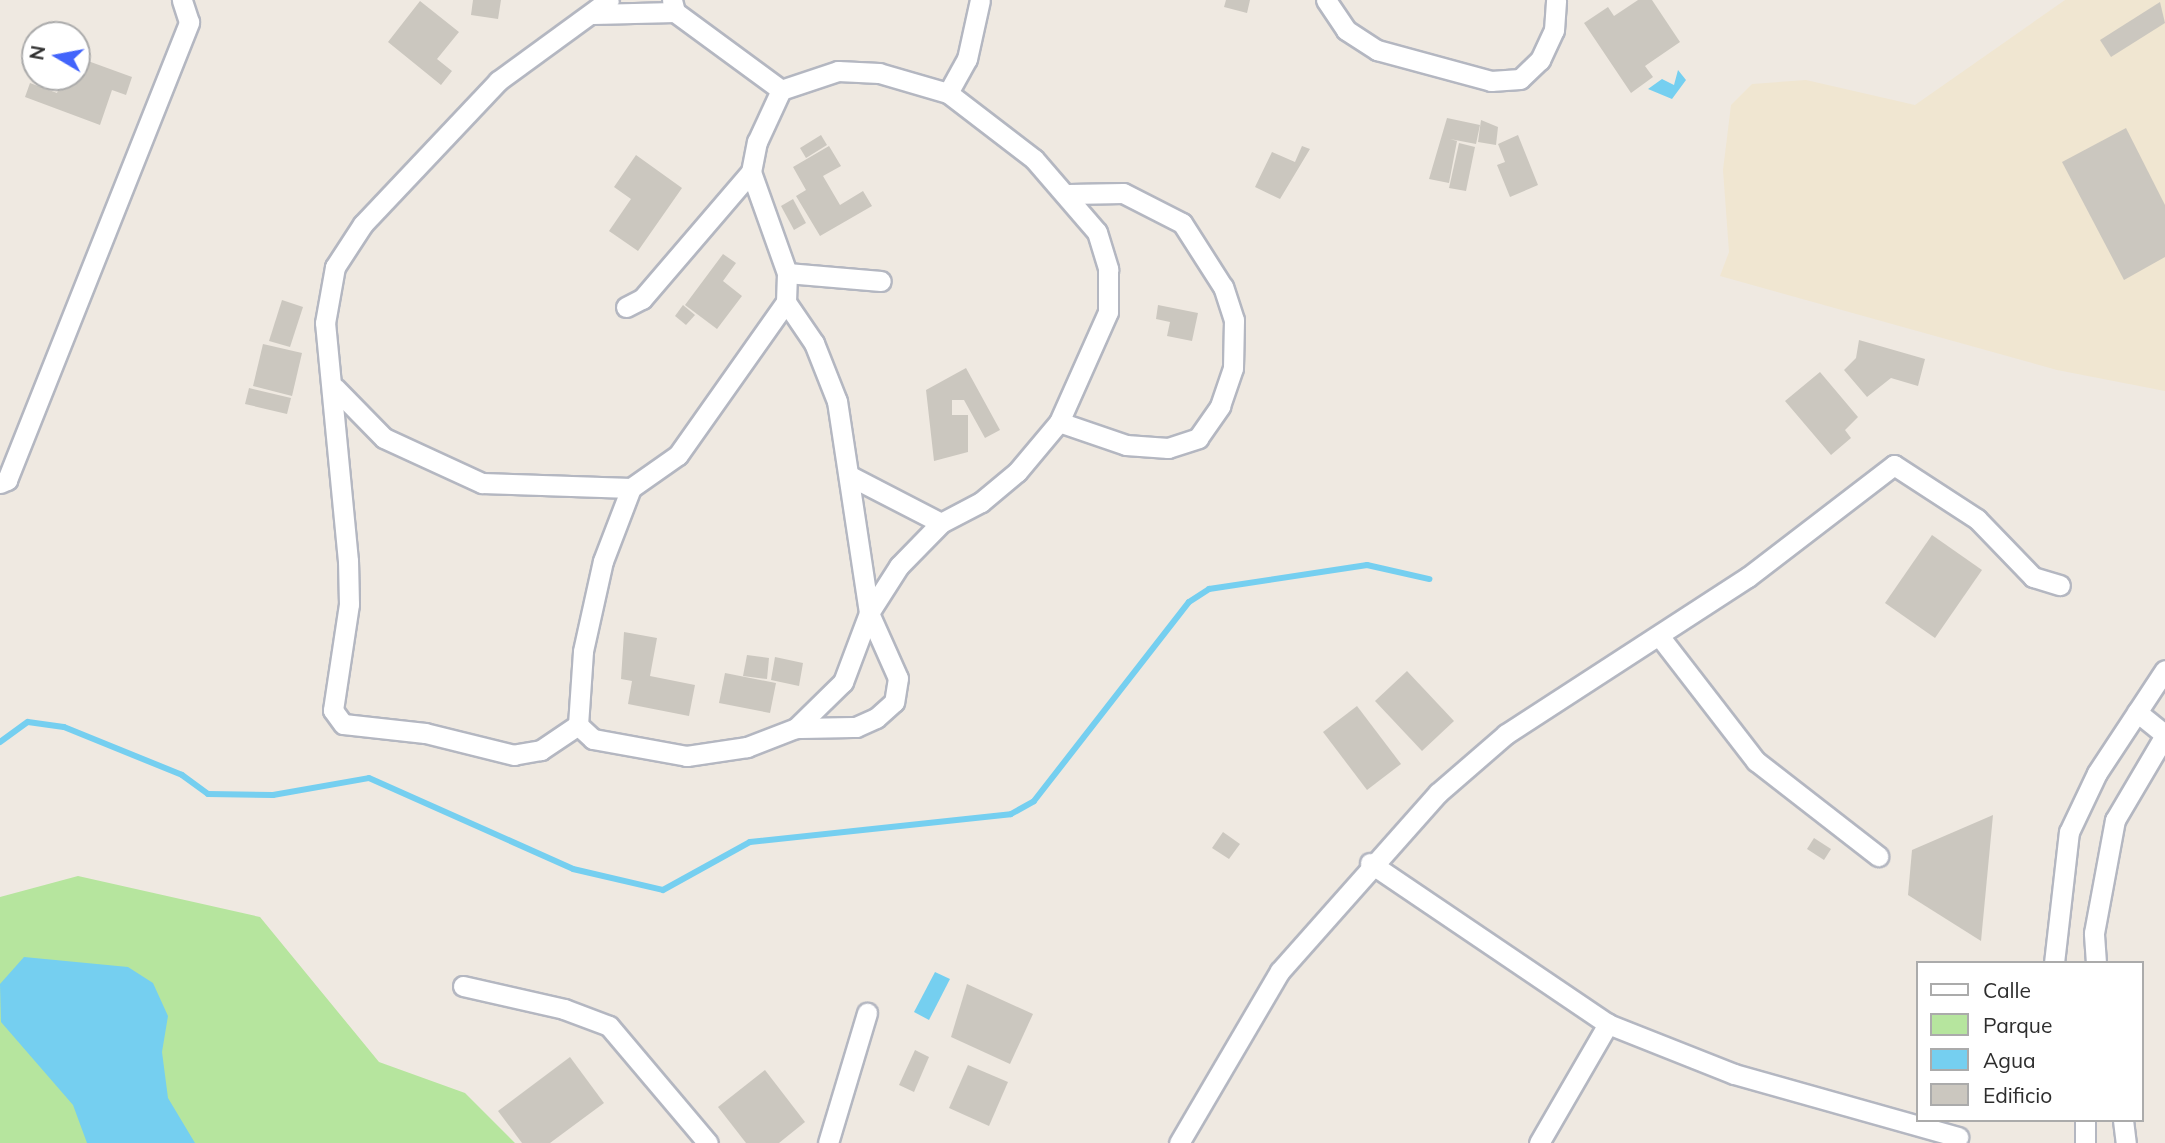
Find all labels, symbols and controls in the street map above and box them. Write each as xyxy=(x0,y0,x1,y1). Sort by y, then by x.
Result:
north arrow xyxy=(21,21,91,91)
text: N xyxy=(24,44,50,62)
legend xyxy=(1916,961,2144,1122)
text: Calle xyxy=(1983,977,2031,1003)
text: Parque xyxy=(1983,1012,2052,1038)
text: Agua xyxy=(1983,1047,2036,1073)
text: Edificio xyxy=(1983,1082,2052,1108)

